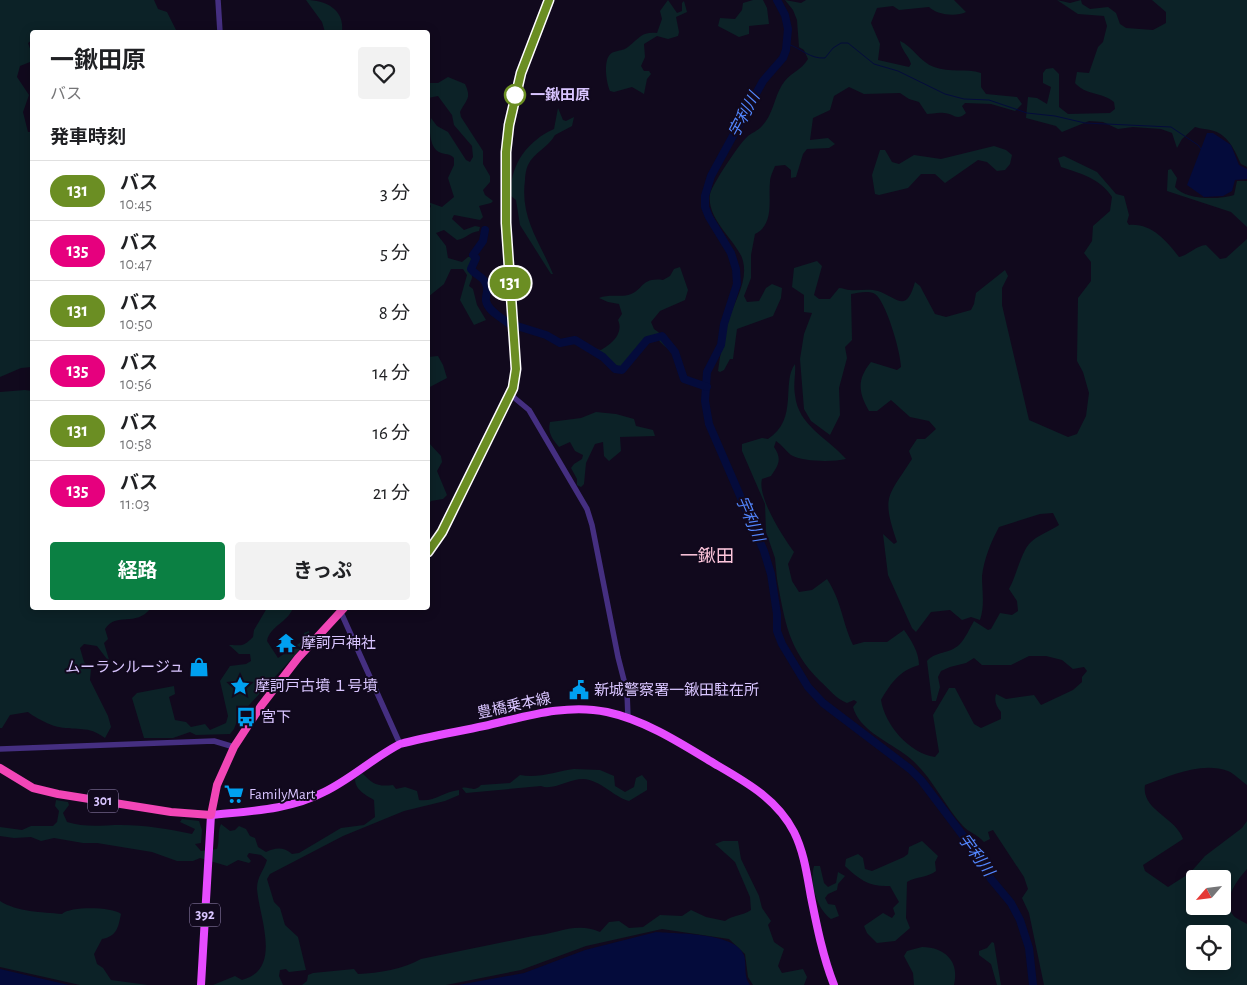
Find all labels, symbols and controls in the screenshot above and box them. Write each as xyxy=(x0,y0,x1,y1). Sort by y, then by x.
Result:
button: heart xyxy=(358,47,410,99)
text: 一鍬田原 xyxy=(50,49,146,73)
marker: 一鍬田原 xyxy=(504,84,526,106)
text: バス xyxy=(50,86,82,102)
place label: 一鍬田原 xyxy=(530,87,590,103)
water label: 宇利川 xyxy=(725,88,763,140)
text: 発車時刻 xyxy=(50,128,126,147)
text: バス xyxy=(120,174,158,193)
text: 131 xyxy=(67,182,88,200)
text: 3 分 xyxy=(380,184,410,203)
text: 10:45 xyxy=(120,196,152,212)
text: バス xyxy=(120,234,158,253)
text: 135 xyxy=(66,242,89,260)
text: 5 分 xyxy=(380,244,410,263)
text: 10:47 xyxy=(120,256,152,272)
line badge: 131 xyxy=(481,267,539,299)
text: 131 xyxy=(500,274,520,292)
text: バス xyxy=(120,294,158,313)
text: 131 xyxy=(67,302,88,320)
text: 8 分 xyxy=(379,304,410,323)
text: 10:50 xyxy=(120,316,153,332)
text: バス xyxy=(120,354,158,373)
text: 135 xyxy=(66,362,89,380)
text: 14 分 xyxy=(372,364,410,383)
text: 10:56 xyxy=(120,376,152,392)
text: バス xyxy=(120,414,158,433)
text: 131 xyxy=(67,422,88,440)
text: 16 分 xyxy=(372,424,410,443)
text: 10:58 xyxy=(120,436,152,452)
text: バス xyxy=(120,474,158,493)
text: 135 xyxy=(66,482,89,500)
text: 21 分 xyxy=(373,484,410,503)
water label: 宇利川 xyxy=(733,493,768,546)
text: 11:03 xyxy=(120,496,150,512)
button: 経路 xyxy=(50,542,225,600)
button: きっぷ xyxy=(235,542,410,600)
district label: 一鍬田 xyxy=(680,547,734,566)
temple icon: 摩訶戸神社 xyxy=(275,632,297,654)
place label: 摩訶戸神社 xyxy=(301,635,376,651)
shop icon: ムーランルージュ xyxy=(188,656,210,678)
place label: ムーランルージュ xyxy=(65,660,184,675)
place icon: 摩訶戸古墳 １号墳 xyxy=(229,675,251,697)
place label: 摩訶戸古墳 １号墳 xyxy=(255,678,377,694)
public building icon: 新城警察署一鍬田駐在所 xyxy=(568,679,590,701)
place label: 新城警察署一鍬田駐在所 xyxy=(594,682,759,698)
street label: 豊橋乗本線 xyxy=(476,690,552,721)
bus stop icon: 宮下 xyxy=(235,706,257,728)
place label: 宮下 xyxy=(261,709,291,725)
supermarket icon: FamilyMart xyxy=(223,783,245,805)
place label: FamilyMart xyxy=(249,787,316,802)
road number: 301 xyxy=(88,789,118,812)
water label: 宇利川 xyxy=(955,830,999,881)
north arrow xyxy=(1186,870,1231,915)
map controls xyxy=(1186,870,1231,970)
road number: 392 xyxy=(190,904,220,926)
button: locate xyxy=(1186,925,1231,970)

